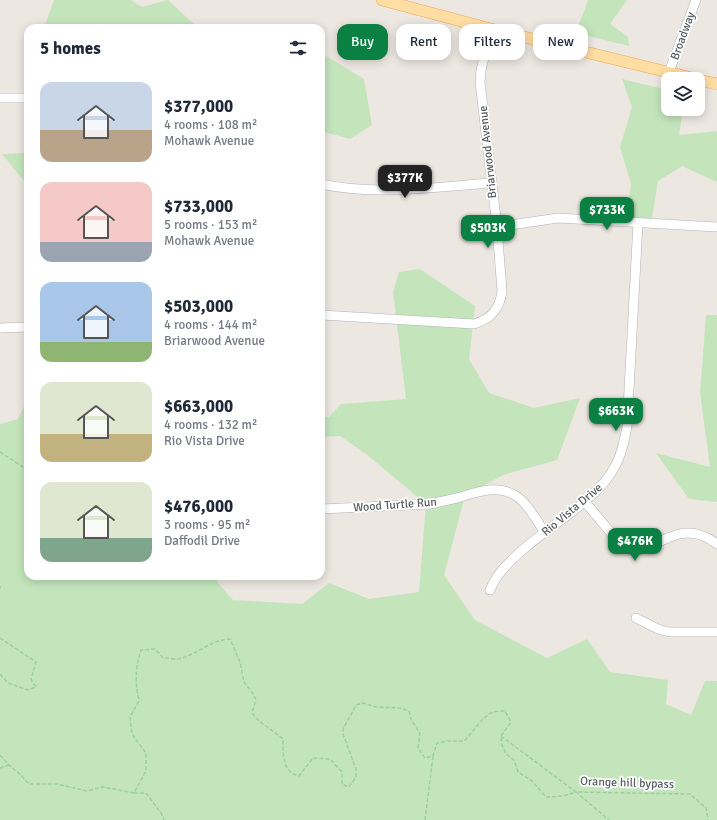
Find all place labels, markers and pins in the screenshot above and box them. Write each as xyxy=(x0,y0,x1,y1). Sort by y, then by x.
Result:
pin: $377K xyxy=(377,165,433,199)
pin: $733K xyxy=(579,197,635,231)
pin: $503K xyxy=(460,215,516,249)
pin: $663K xyxy=(588,398,644,432)
pin: $476K xyxy=(607,528,663,562)

